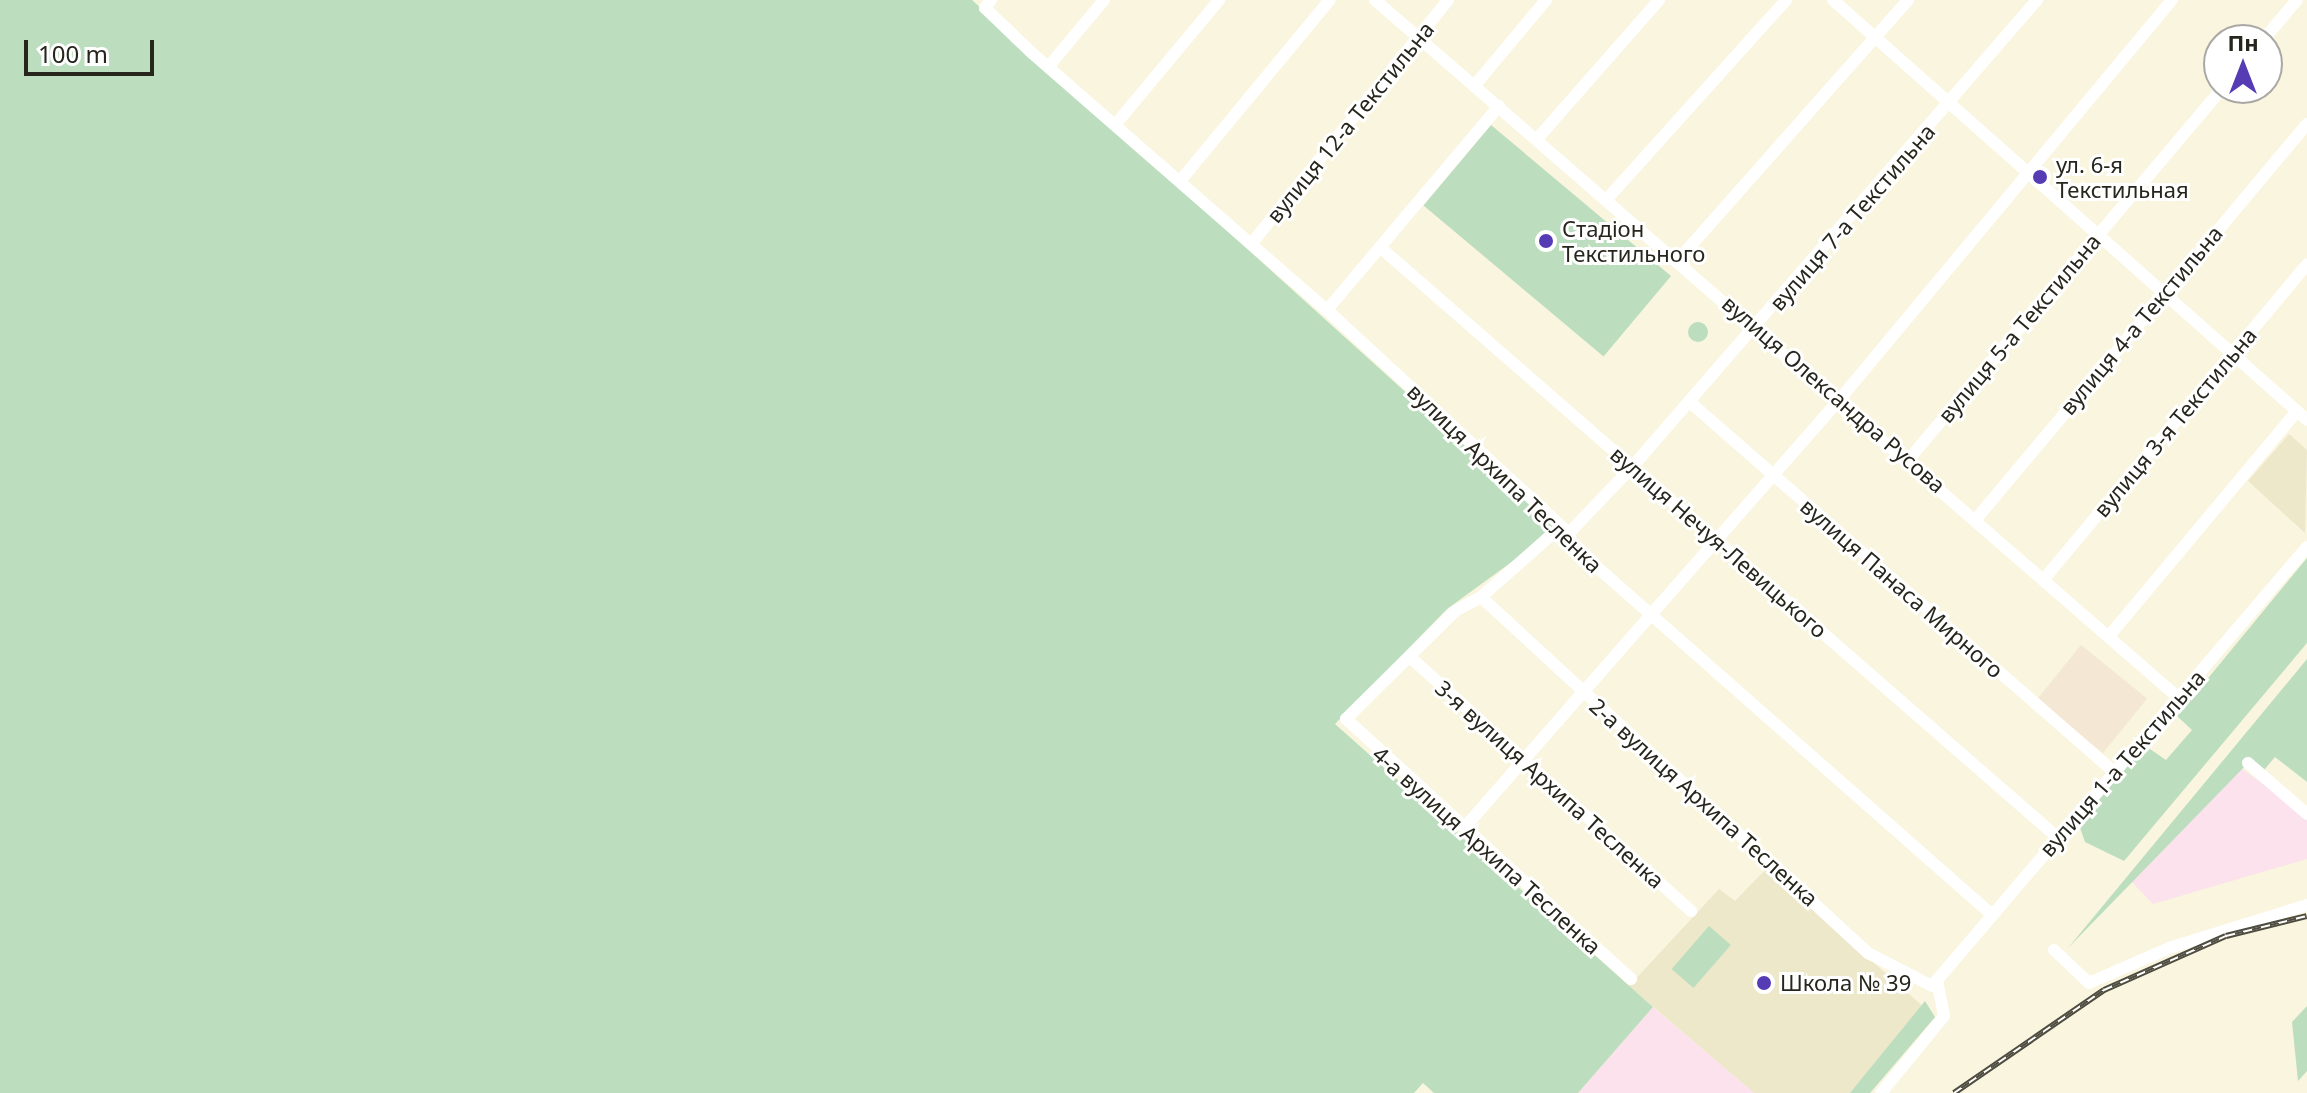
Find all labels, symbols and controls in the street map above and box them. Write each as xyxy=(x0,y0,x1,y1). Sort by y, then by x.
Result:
street label: вулиця 12-а Текстильна xyxy=(1261,16,1439,228)
scale bar xyxy=(28,24,158,74)
north arrow xyxy=(2203,24,2283,104)
text: Пн xyxy=(2227,27,2259,57)
text: 100 m xyxy=(38,37,108,70)
street label: вулиця 7-а Текстильна xyxy=(1764,118,1940,316)
place label: ул. 6-я Текстильная xyxy=(2056,151,2189,202)
marker: ул. 6-я Текстильная xyxy=(2031,168,2049,186)
place label: Стадіон Текстильного xyxy=(1562,215,1705,266)
street label: вулиця 4-а Текстильна xyxy=(2054,220,2228,420)
street label: вулиця 5-а Текстильна xyxy=(1932,228,2106,428)
marker: Стадіон Текстильного xyxy=(1537,232,1555,250)
street label: вулиця Олександра Русова xyxy=(1717,290,1951,498)
street label: вулиця 3-я Текстильна xyxy=(2088,322,2262,522)
street label: вулиця Архипа Тесленка xyxy=(1402,378,1608,578)
street label: вулиця Нечуя-Левицького xyxy=(1605,441,1833,643)
street label: вулиця Панаса Мирного xyxy=(1795,493,2009,683)
street label: вулиця 1-а Текстильна xyxy=(2034,664,2210,862)
street label: 3-я вулиця Архипа Тесленка xyxy=(1430,674,1670,894)
street label: 2-а вулиця Архипа Тесленка xyxy=(1584,693,1824,911)
street label: 4-а вулиця Архипа Тесленка xyxy=(1367,741,1607,959)
place label: Школа № 39 xyxy=(1780,970,1911,996)
marker: Школа № 39 xyxy=(1755,974,1773,992)

